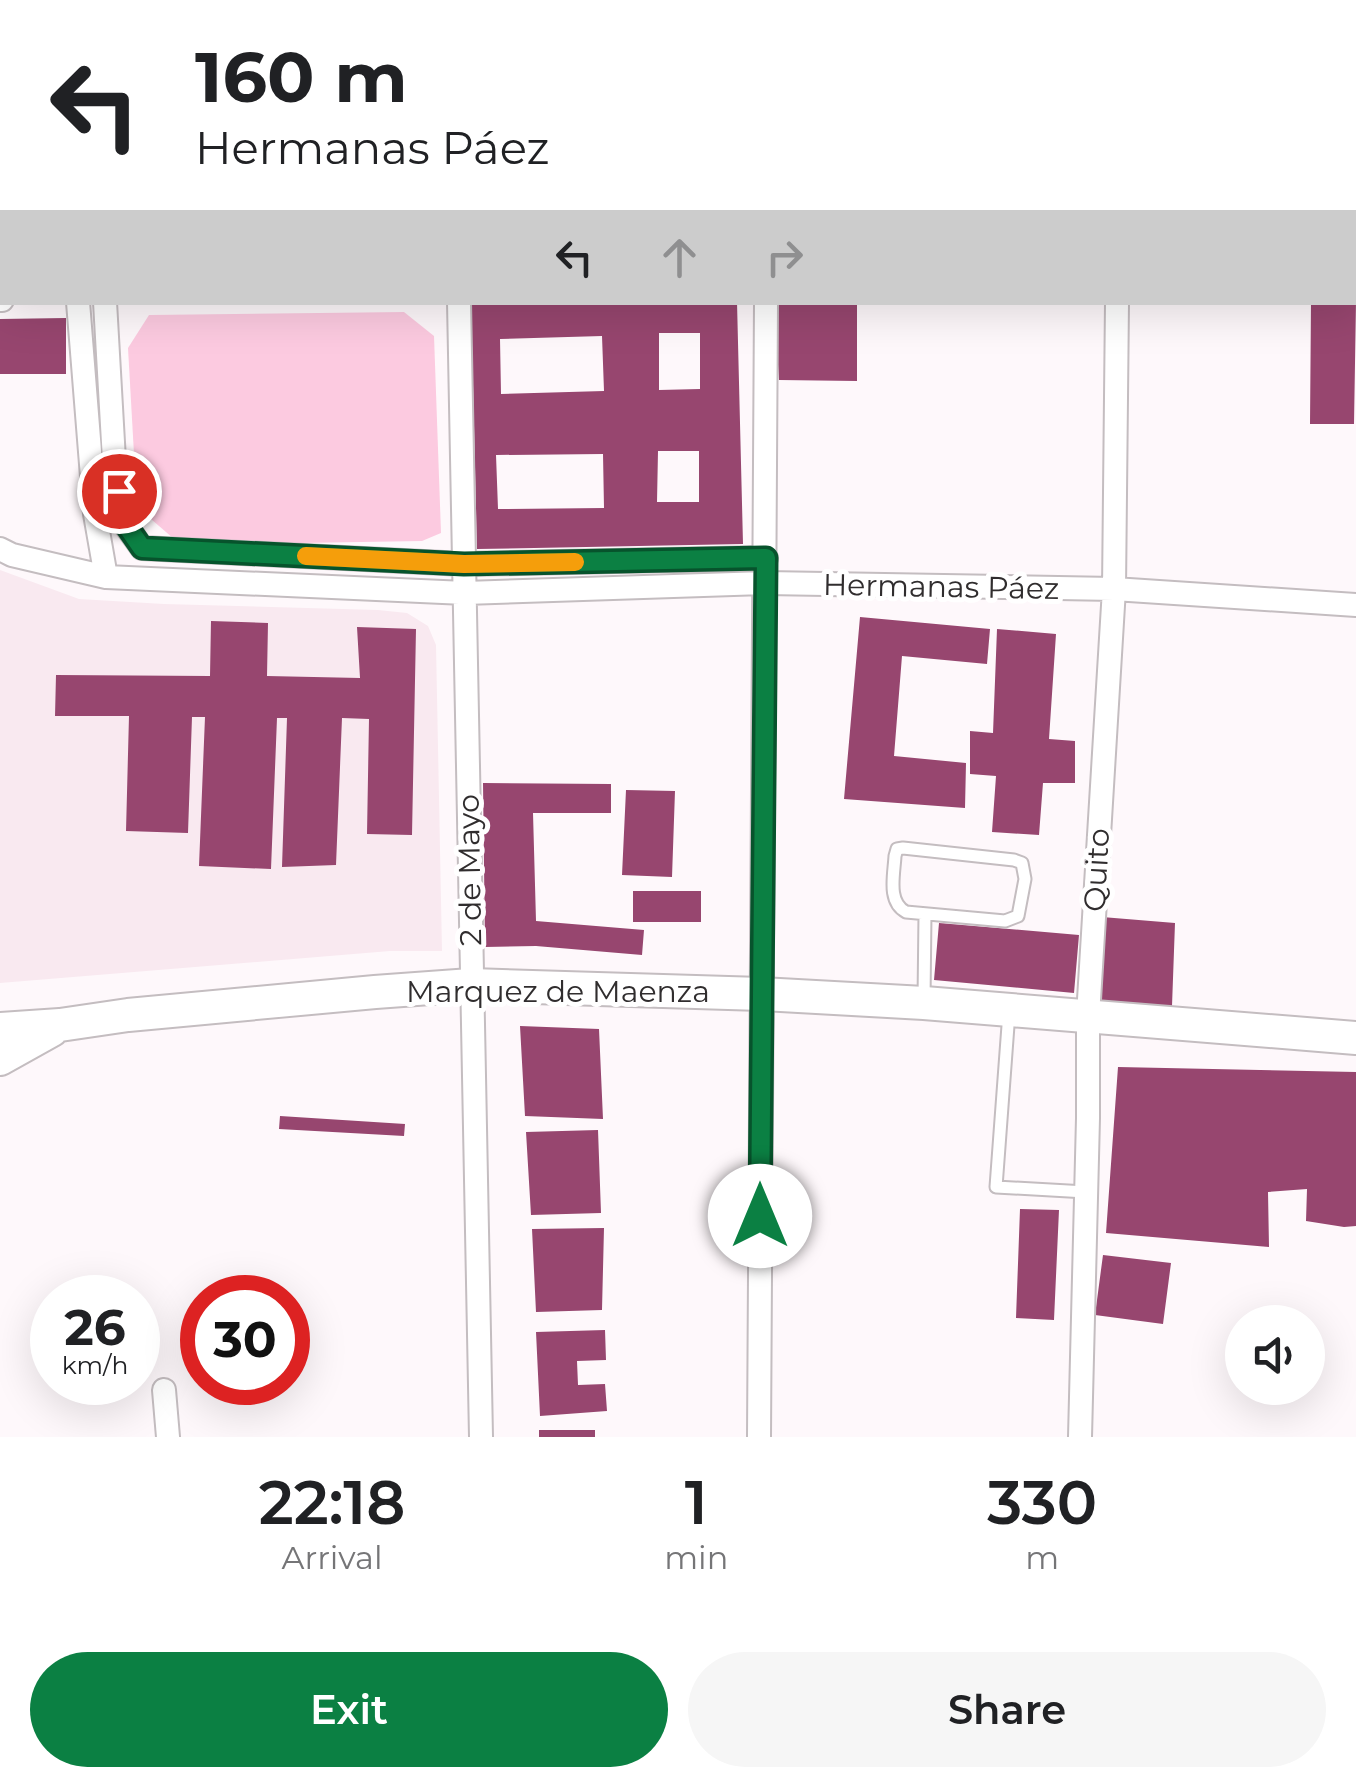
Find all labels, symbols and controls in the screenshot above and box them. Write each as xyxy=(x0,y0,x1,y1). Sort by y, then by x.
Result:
text: 160 m xyxy=(195,34,408,120)
icon: left xyxy=(30,40,160,170)
text: Hermanas Páez xyxy=(195,120,550,175)
icon: left xyxy=(547,230,602,285)
icon: ahead xyxy=(652,230,707,285)
icon: right xyxy=(757,230,812,285)
pin xyxy=(77,449,162,534)
icon: arrive xyxy=(92,464,147,519)
street label: Hermanas Páez xyxy=(822,566,1060,607)
street label: 2 de Mayo xyxy=(450,794,489,946)
street label: Quito xyxy=(1076,827,1117,913)
street label: Marquez de Maenza xyxy=(406,973,710,1010)
position arrow xyxy=(708,1164,812,1268)
speed limit sign: 30 xyxy=(180,1275,310,1405)
text: 26 xyxy=(64,1297,126,1358)
map controls xyxy=(1225,1305,1325,1405)
button: sound xyxy=(1225,1305,1325,1405)
text: km/h xyxy=(62,1350,128,1380)
text: 22:18 xyxy=(259,1466,405,1539)
text: 1 xyxy=(685,1466,708,1539)
text: 330 xyxy=(987,1466,1097,1539)
text: Arrival xyxy=(282,1538,383,1577)
text: min xyxy=(664,1538,728,1577)
text: m xyxy=(1025,1538,1059,1577)
button: Exit xyxy=(30,1652,668,1767)
button: Share xyxy=(688,1652,1326,1767)

